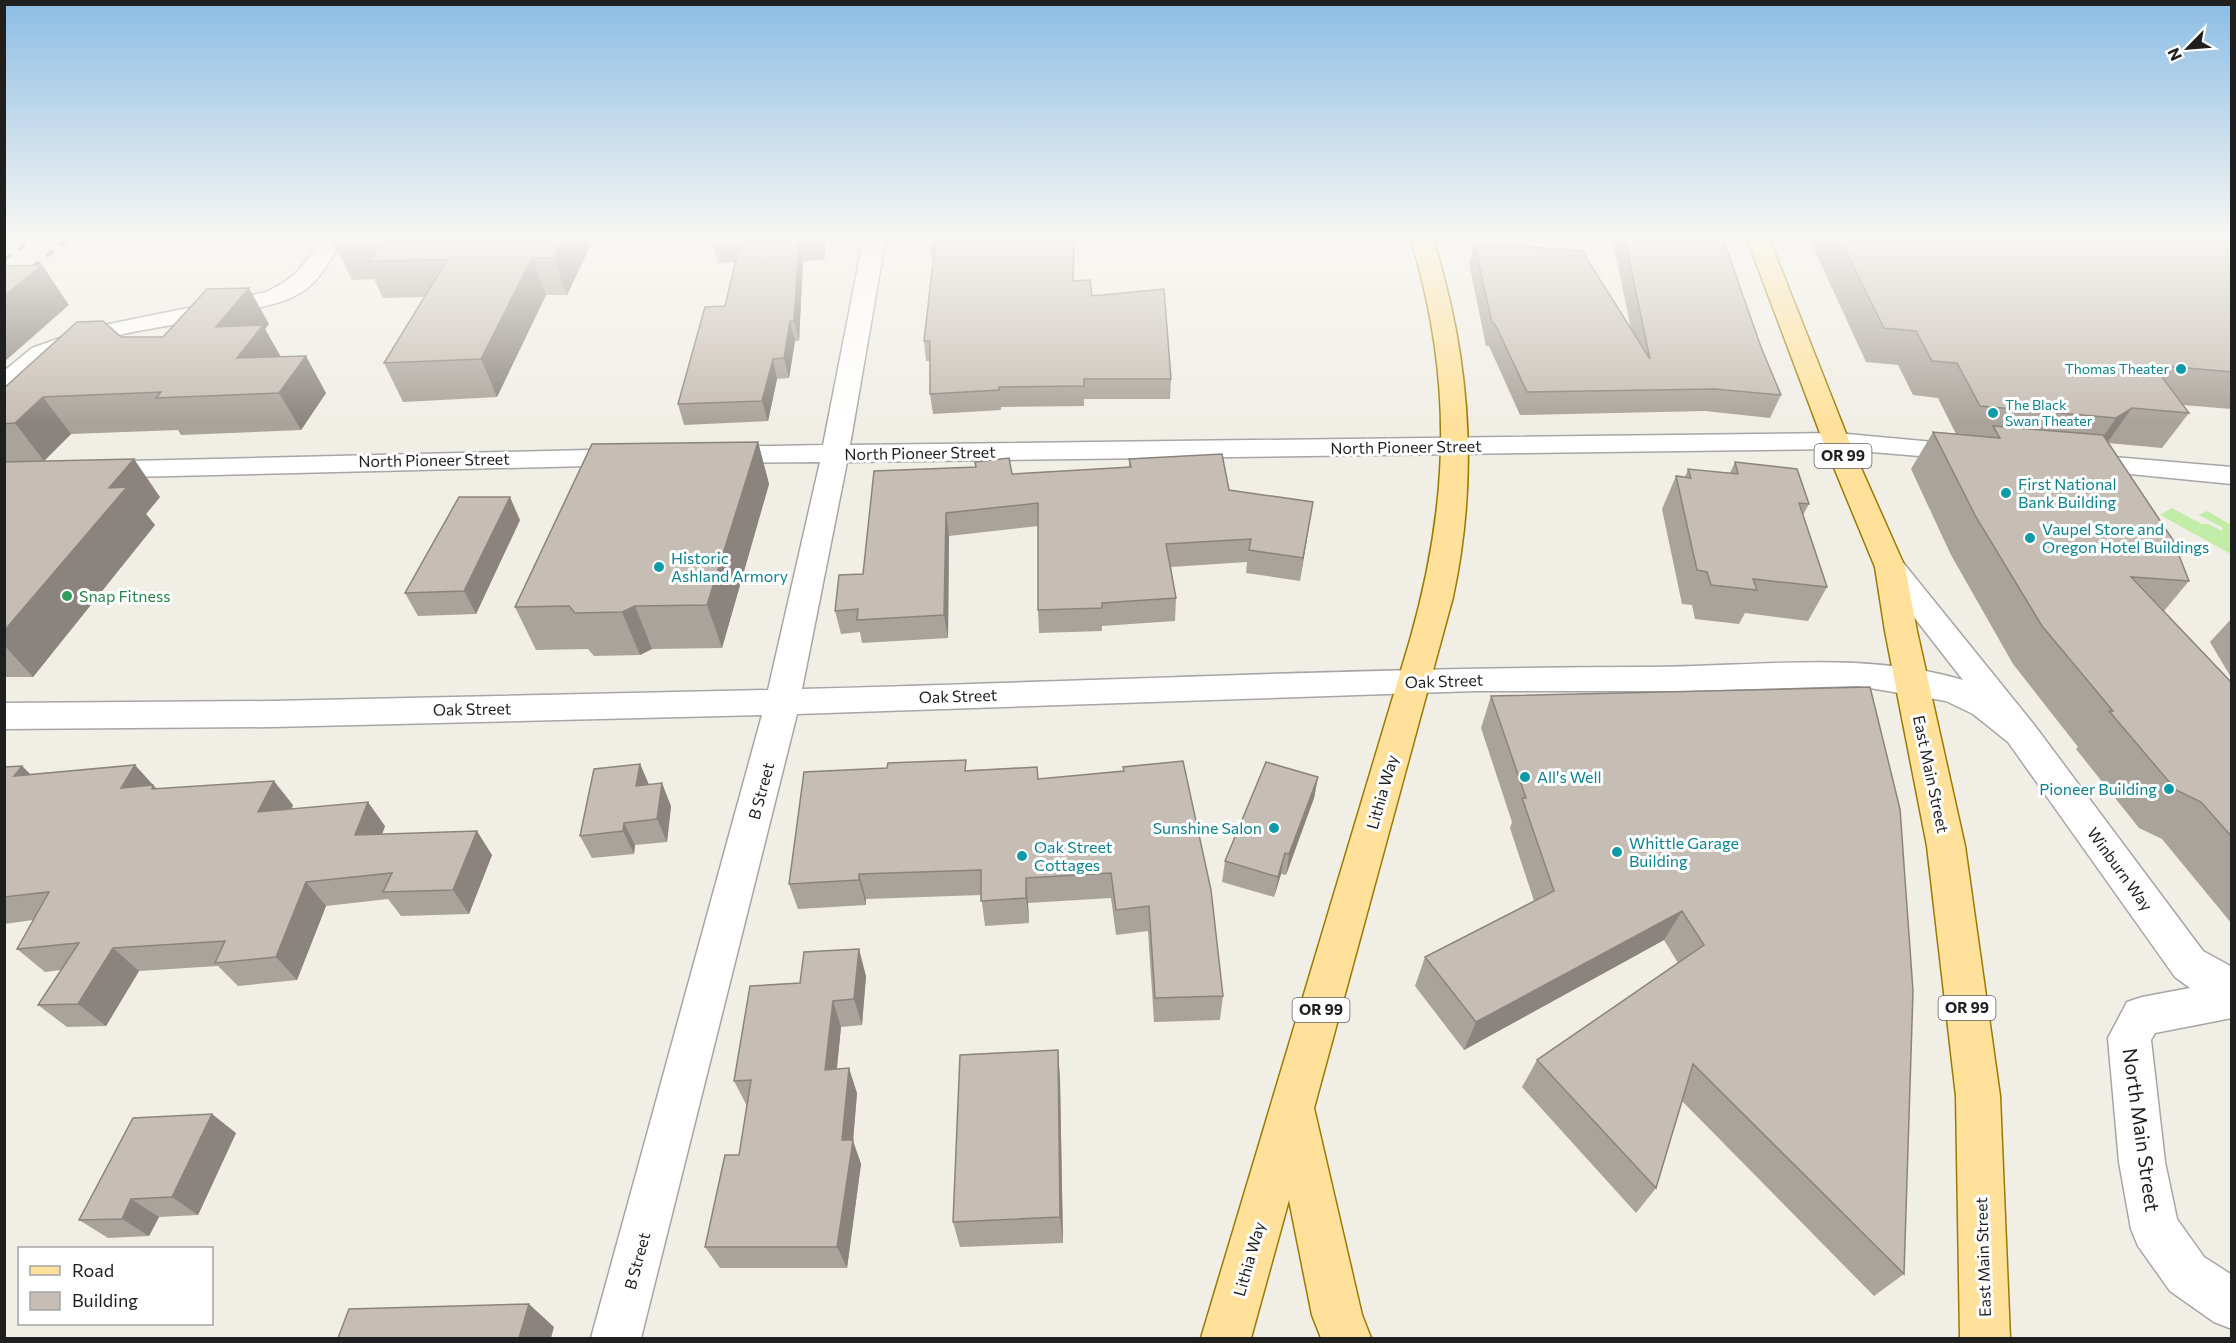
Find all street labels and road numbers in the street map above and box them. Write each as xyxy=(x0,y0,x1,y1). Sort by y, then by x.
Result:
street label: North Pioneer Street xyxy=(1330,436,1482,457)
street label: North Pioneer Street xyxy=(844,442,996,463)
road number: OR 99 xyxy=(1814,444,1872,468)
street label: North Pioneer Street xyxy=(358,449,510,470)
street label: Oak Street xyxy=(1404,670,1484,691)
street label: Oak Street xyxy=(918,685,998,706)
street label: Oak Street xyxy=(433,698,512,719)
street label: East Main Street xyxy=(1910,713,1953,835)
street label: Lithia Way xyxy=(1362,752,1401,831)
street label: B Street xyxy=(744,760,777,822)
street label: Winburn Way xyxy=(2084,823,2157,914)
road number: OR 99 xyxy=(1938,996,1996,1020)
road number: OR 99 xyxy=(1292,998,1350,1022)
street label: North Main Street xyxy=(2119,1047,2165,1213)
street label: East Main Street xyxy=(1971,1196,1994,1317)
street label: Lithia Way xyxy=(1229,1219,1268,1298)
street label: B Street xyxy=(620,1230,653,1292)

